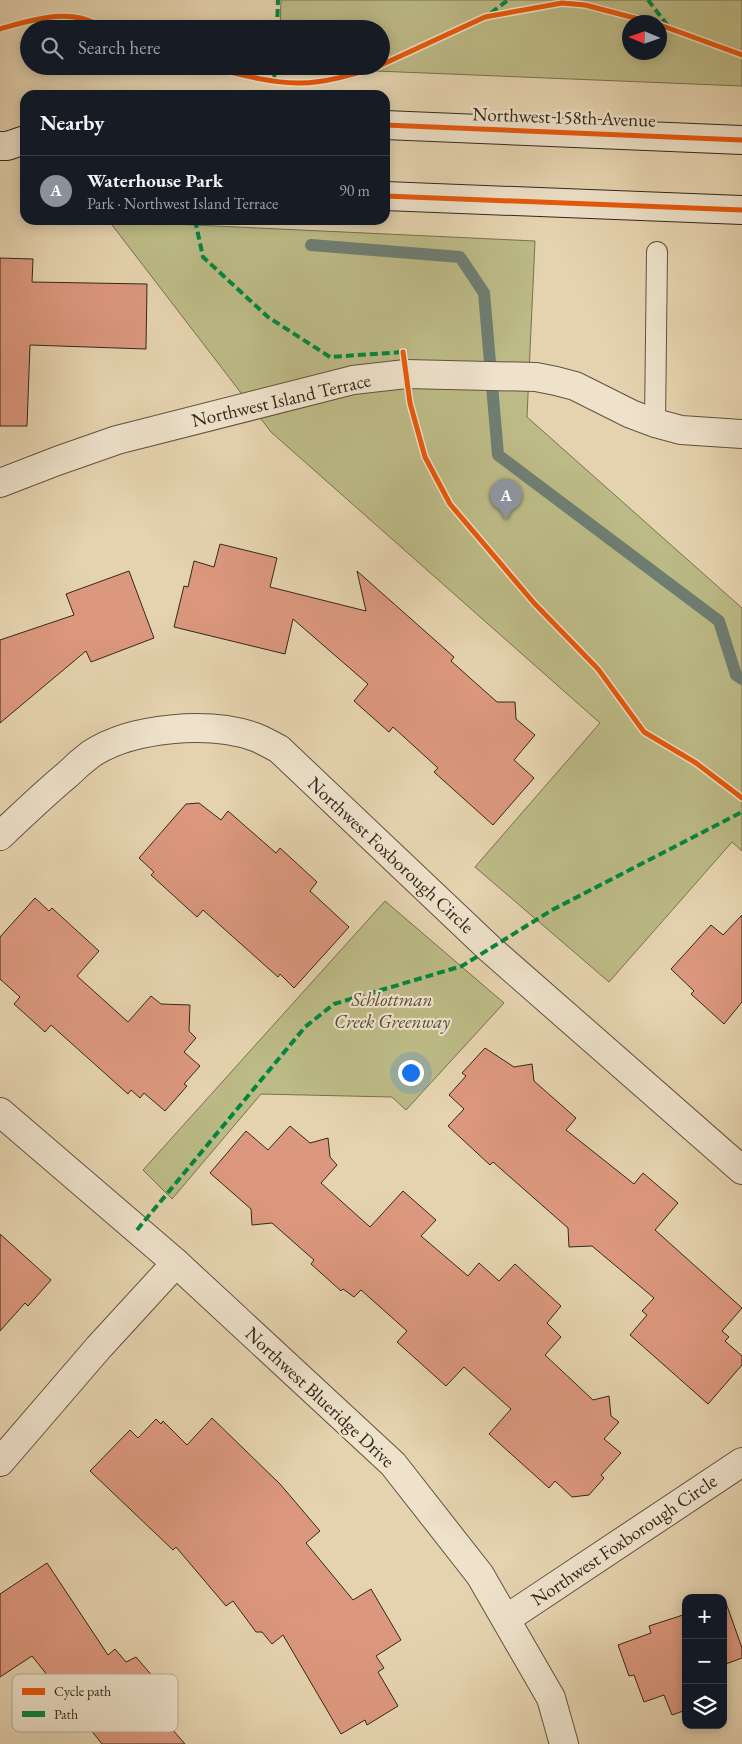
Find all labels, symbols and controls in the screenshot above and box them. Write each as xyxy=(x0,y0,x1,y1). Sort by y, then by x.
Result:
north arrow xyxy=(622,15,667,60)
search box xyxy=(20,20,390,75)
icon: search xyxy=(38,34,66,62)
text: Search here xyxy=(78,35,160,60)
street label: Northwest 158th Avenue xyxy=(472,101,656,133)
text: Nearby xyxy=(40,109,104,136)
text: Waterhouse Park xyxy=(87,168,223,193)
text: A xyxy=(50,180,62,201)
text: 90 m xyxy=(339,180,370,201)
text: Park · Northwest Island Terrace xyxy=(87,193,278,214)
street label: Northwest Island Terrace xyxy=(189,367,373,433)
pin: A xyxy=(490,479,522,520)
street label: Northwest Foxborough Circle xyxy=(302,771,480,939)
park label: Schlottman Creek Greenway xyxy=(334,987,450,1034)
your location xyxy=(398,1060,424,1086)
street label: Northwest Blueridge Drive xyxy=(240,1321,400,1473)
street label: Northwest Foxborough Circle xyxy=(526,1468,722,1612)
map controls xyxy=(682,1594,727,1729)
button: + xyxy=(682,1594,727,1639)
button: − xyxy=(682,1639,727,1684)
legend xyxy=(12,1674,178,1732)
text: Cycle path xyxy=(54,1682,111,1700)
button: layers xyxy=(682,1684,727,1729)
text: Path xyxy=(54,1705,78,1723)

